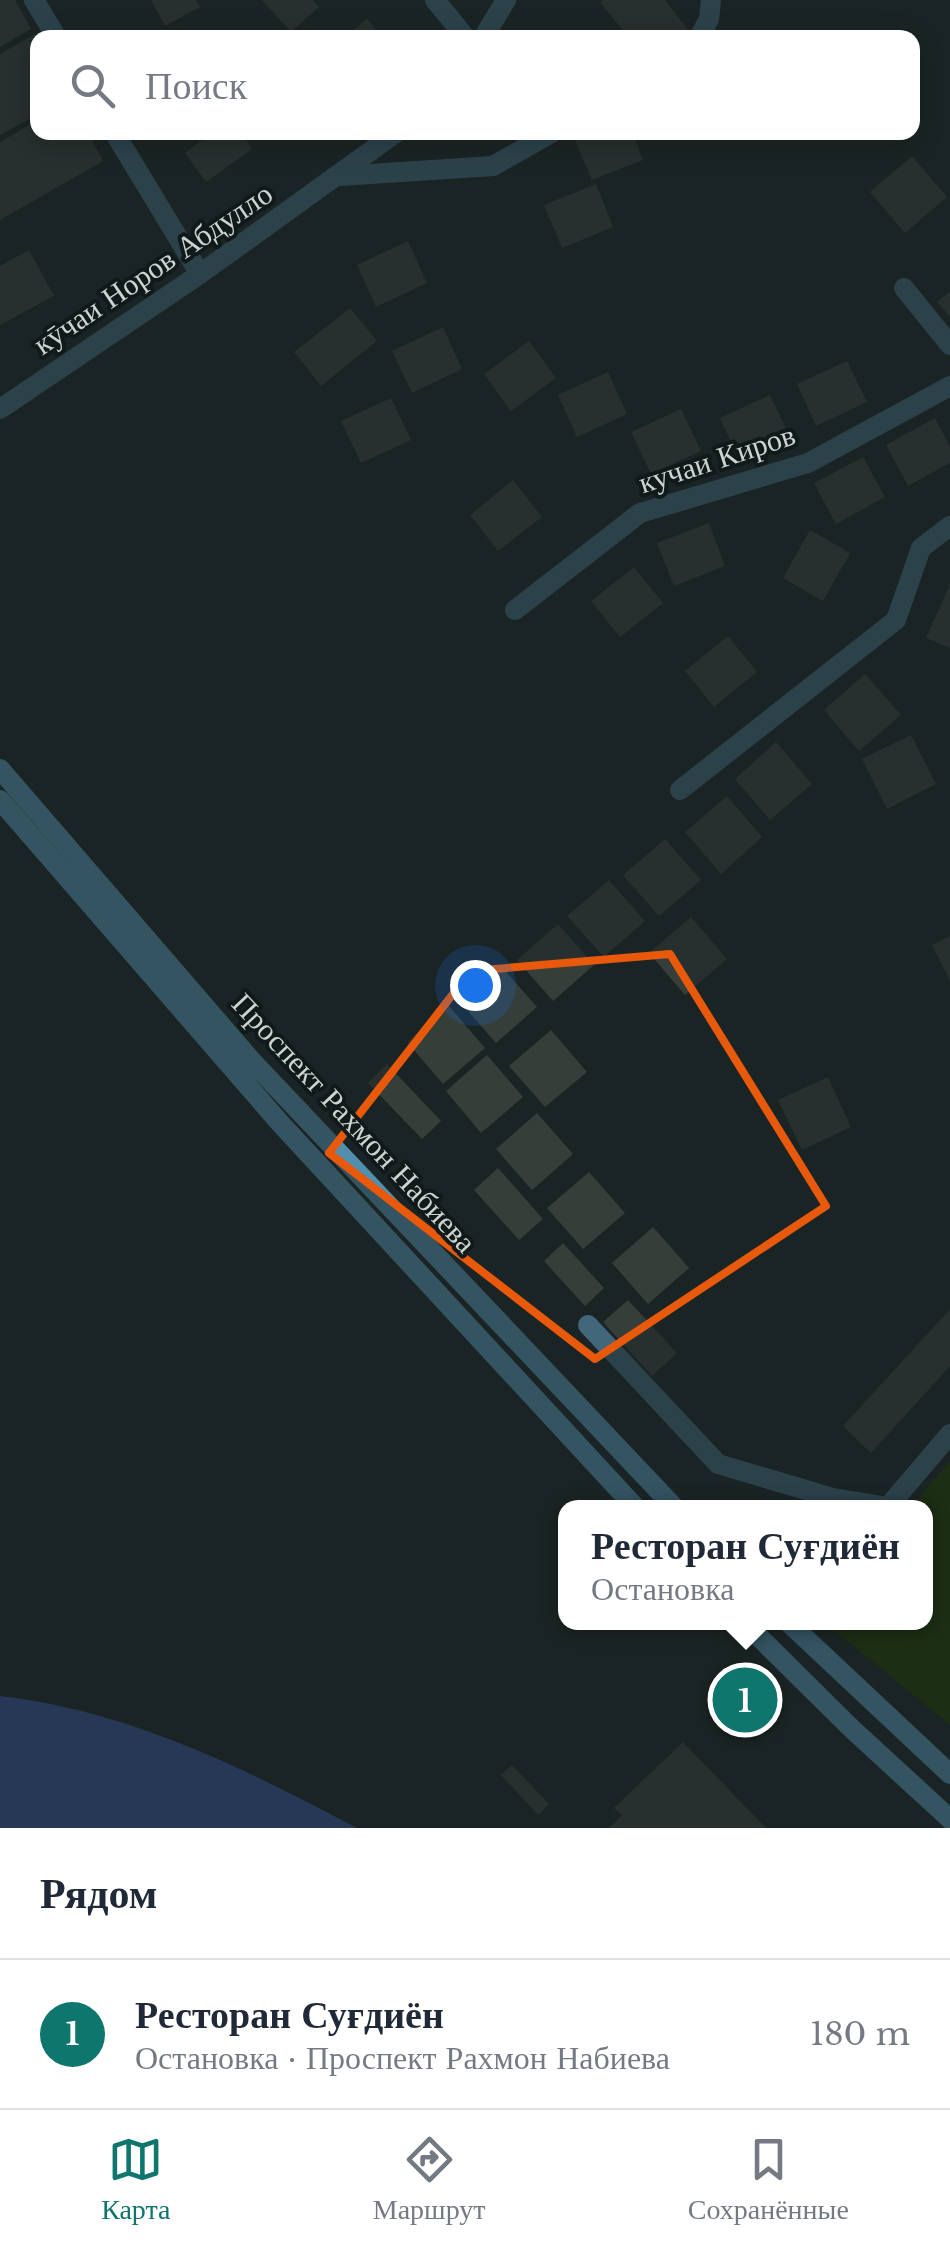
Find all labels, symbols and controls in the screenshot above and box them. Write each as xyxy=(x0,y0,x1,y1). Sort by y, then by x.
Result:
search box xyxy=(30,30,920,140)
icon: search xyxy=(65,58,120,113)
text: Поиск xyxy=(145,62,247,109)
street label: кӯчаи Норов Абдулло xyxy=(26,175,279,362)
street label: кучаи Киров xyxy=(634,416,800,501)
your location xyxy=(450,960,501,1011)
street label: Проспект Рахмон Набиева xyxy=(224,985,484,1260)
popup xyxy=(558,1500,933,1630)
text: Ресторан Суғдиён xyxy=(591,1522,900,1569)
text: Остановка xyxy=(591,1569,734,1609)
pin: 1 xyxy=(712,1662,778,1738)
text: Рядом xyxy=(40,1867,157,1919)
text: Ресторан Суғдиён xyxy=(135,1991,444,2038)
text: 1 xyxy=(66,2014,79,2054)
text: 180 m xyxy=(810,2014,910,2054)
text: Остановка · Проспект Рахмон Набиева xyxy=(135,2038,670,2078)
tab: Карта xyxy=(101,2132,171,2227)
tab: Маршрут xyxy=(373,2132,486,2227)
tab: Сохранённые xyxy=(688,2132,849,2227)

